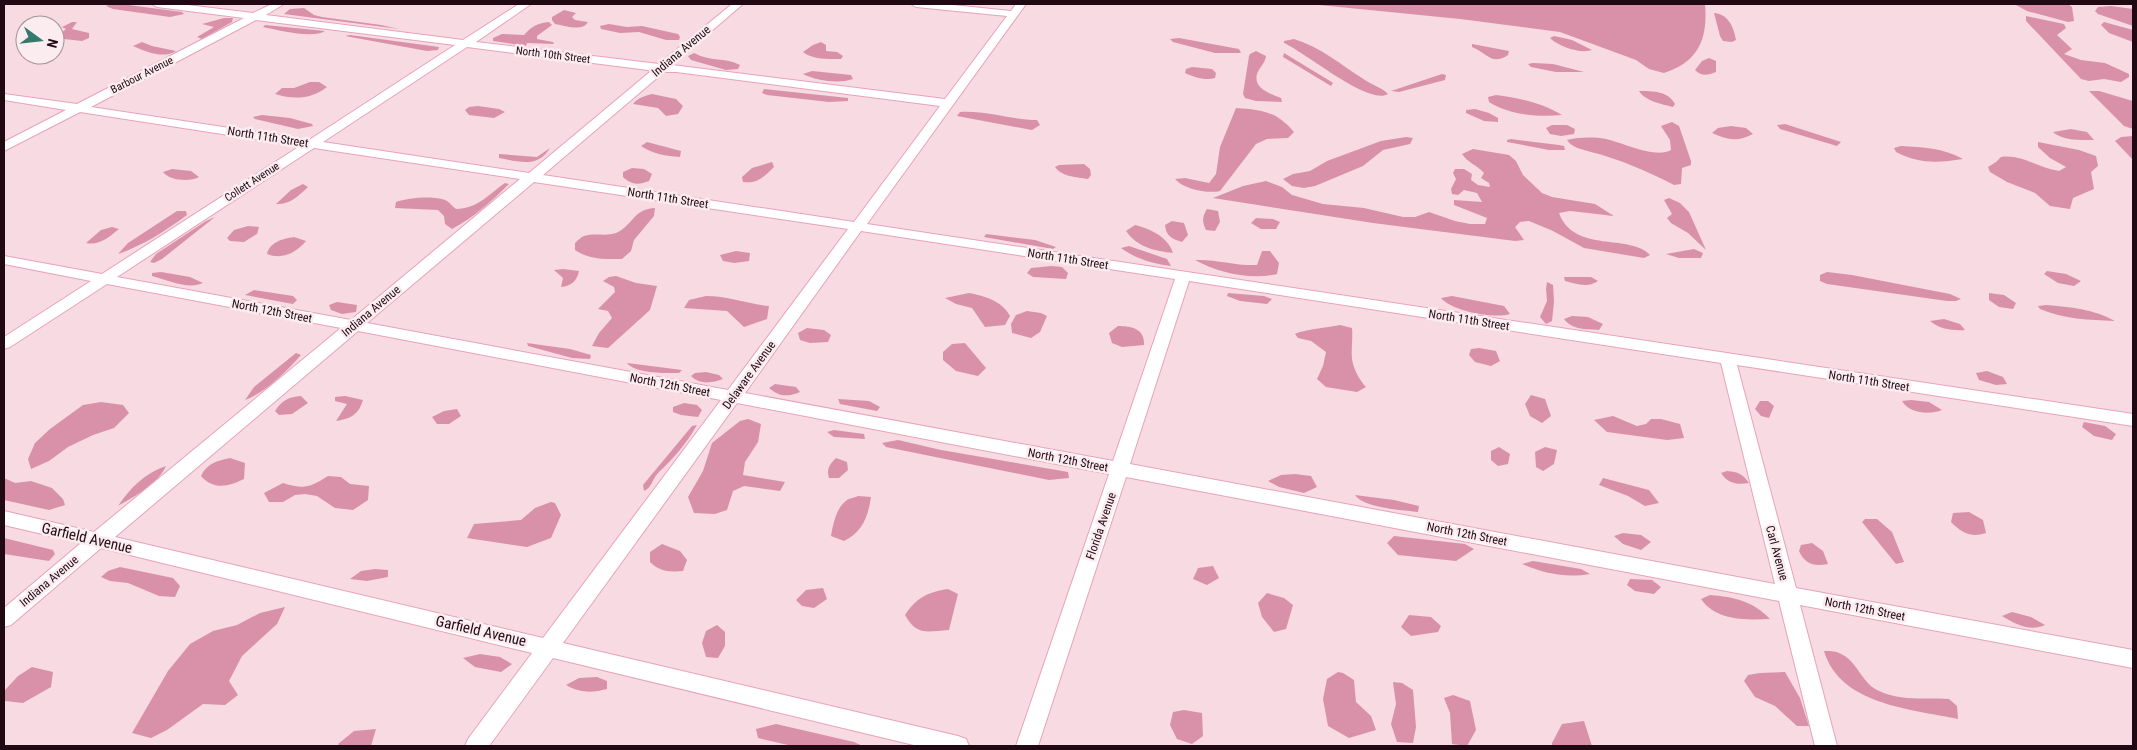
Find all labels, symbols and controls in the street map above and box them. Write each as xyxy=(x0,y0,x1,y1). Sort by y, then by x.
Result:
north arrow xyxy=(15,15,65,65)
street label: Indiana Avenue xyxy=(649,22,713,80)
text: N xyxy=(44,37,61,50)
street label: North 10th Street xyxy=(515,44,591,66)
street label: Barbour Avenue xyxy=(109,54,175,96)
street label: North 11th Street xyxy=(227,124,310,150)
street label: Collett Avenue xyxy=(222,159,282,205)
street label: North 11th Street xyxy=(627,185,710,211)
street label: North 11th Street xyxy=(1027,246,1110,272)
street label: Indiana Avenue xyxy=(339,282,403,340)
street label: North 12th Street xyxy=(231,296,314,326)
street label: North 11th Street xyxy=(1428,307,1511,333)
street label: Delaware Avenue xyxy=(720,338,779,412)
street label: North 11th Street xyxy=(1828,368,1911,394)
street label: North 12th Street xyxy=(629,370,712,400)
street label: North 12th Street xyxy=(1027,445,1110,475)
street label: Florida Avenue xyxy=(1083,490,1119,561)
street label: Garfield Avenue xyxy=(40,519,134,557)
street label: North 12th Street xyxy=(1426,519,1509,549)
street label: Carl Avenue xyxy=(1763,524,1791,582)
street label: Indiana Avenue xyxy=(17,552,81,610)
street label: North 12th Street xyxy=(1824,594,1907,624)
street label: Garfield Avenue xyxy=(434,612,528,650)

